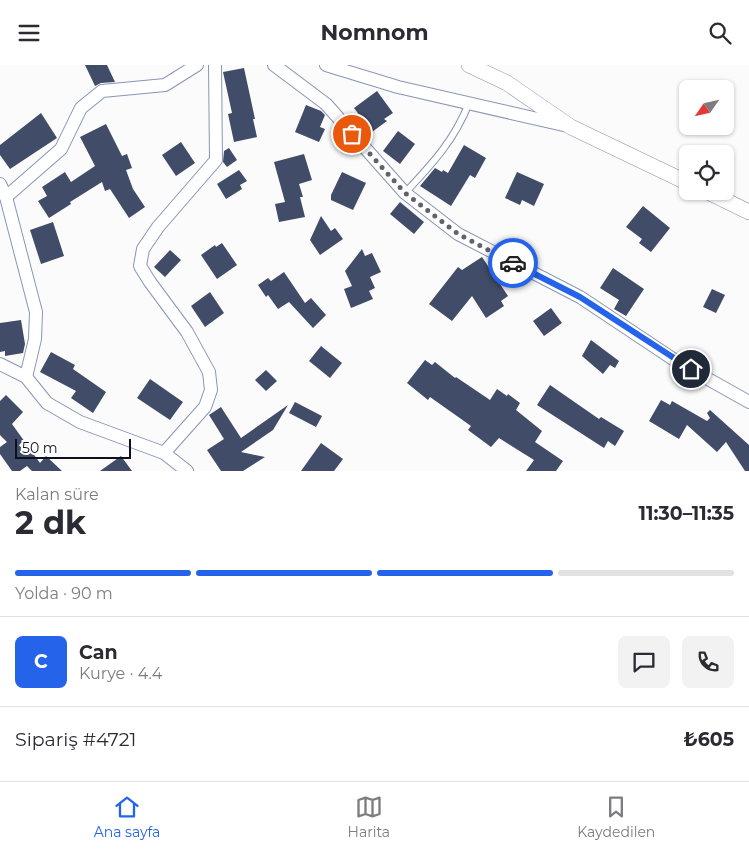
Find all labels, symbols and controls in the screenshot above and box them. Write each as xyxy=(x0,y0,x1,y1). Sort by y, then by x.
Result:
icon: menu xyxy=(15,19,43,47)
text: Nomnom xyxy=(320,19,429,46)
icon: search xyxy=(706,19,734,47)
north arrow xyxy=(679,80,734,135)
map controls xyxy=(679,80,734,200)
pin xyxy=(331,113,373,155)
icon: bag xyxy=(338,120,366,148)
button: locate xyxy=(679,145,734,200)
courier xyxy=(488,238,538,288)
icon: car xyxy=(499,249,527,277)
pin xyxy=(670,348,712,390)
icon: home xyxy=(677,355,705,383)
scale bar xyxy=(15,436,131,459)
text: 50 m xyxy=(22,439,58,457)
text: Kalan süre xyxy=(15,485,99,504)
text: 11:30–11:35 xyxy=(639,502,734,525)
text: 2 dk xyxy=(15,503,86,542)
text: Yolda · 90 m xyxy=(15,584,113,603)
button: chat xyxy=(618,636,670,688)
button: phone xyxy=(682,636,734,688)
text: Can xyxy=(79,641,118,664)
text: C xyxy=(34,650,48,673)
text: Kurye · 4.4 xyxy=(79,664,162,683)
text: Sipariş #4721 xyxy=(15,728,136,751)
text: ₺605 xyxy=(683,728,734,751)
tab: Ana sayfa xyxy=(94,793,160,841)
tab: Harita xyxy=(348,793,390,841)
tab: Kaydedilen xyxy=(577,793,655,841)

